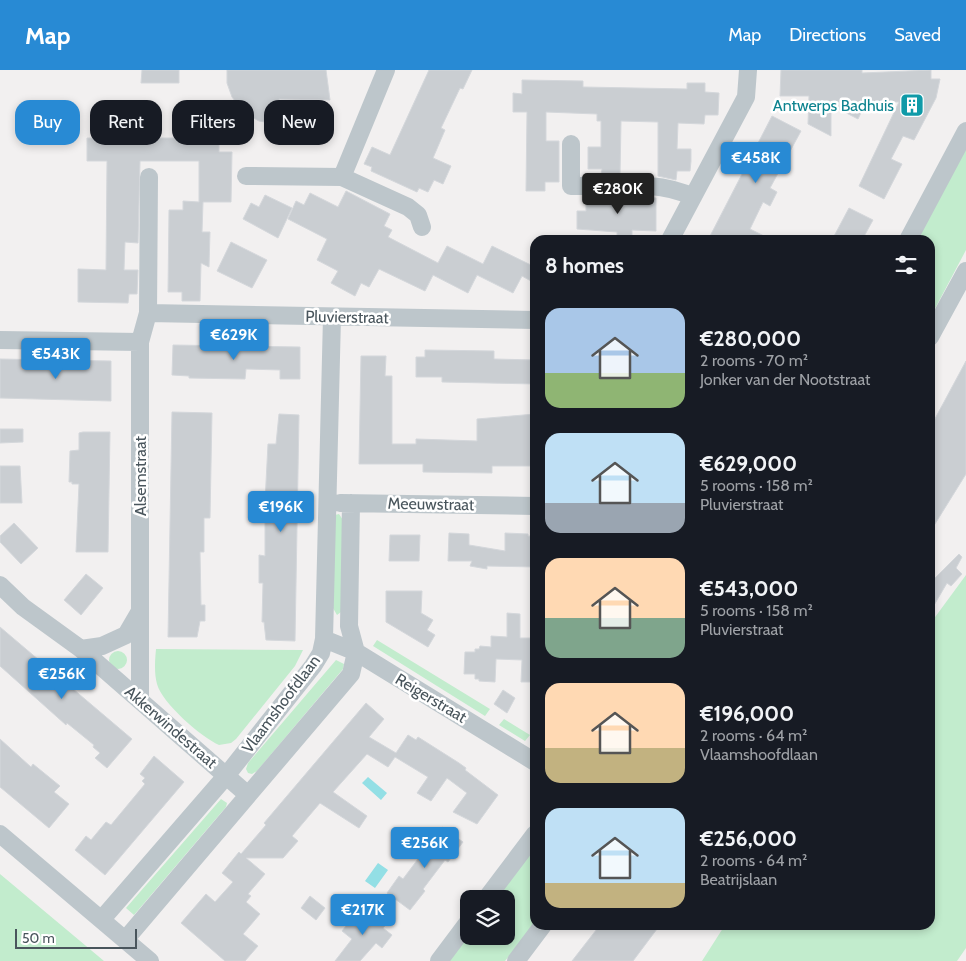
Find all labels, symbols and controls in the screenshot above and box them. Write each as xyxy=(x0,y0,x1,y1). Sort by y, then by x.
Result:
text: Map xyxy=(25,21,71,50)
text: Map xyxy=(728,24,761,46)
text: Directions xyxy=(789,24,866,46)
text: Saved xyxy=(894,24,941,46)
building icon: Antwerps Badhuis xyxy=(899,92,925,118)
place label: Antwerps Badhuis xyxy=(773,96,894,115)
chip: Buy xyxy=(15,100,80,145)
chip: Rent xyxy=(90,100,162,145)
chip: Filters xyxy=(172,100,254,145)
chip: New xyxy=(264,100,334,145)
pin: €458K xyxy=(721,142,791,184)
text: €458K xyxy=(732,148,780,167)
pin: €280K xyxy=(583,172,653,215)
text: €280K xyxy=(593,179,643,198)
icon: filters xyxy=(892,251,920,279)
text: 8 homes xyxy=(545,253,624,278)
street label: Pluvierstraat xyxy=(305,307,389,327)
pin: €629K xyxy=(199,318,269,361)
text: €629K xyxy=(211,325,257,344)
text: €280,000 xyxy=(700,326,801,351)
icon: home xyxy=(585,328,645,388)
pin: €543K xyxy=(21,338,91,380)
text: €543K xyxy=(32,344,80,363)
text: 2 rooms · 70 m² xyxy=(700,351,808,370)
text: Jonker van der Nootstraat xyxy=(700,370,870,389)
street label: Alsemstraat xyxy=(131,435,150,516)
text: €629,000 xyxy=(700,451,797,476)
icon: home xyxy=(585,453,645,513)
text: 5 rooms · 158 m² xyxy=(700,476,813,495)
pin: €196K xyxy=(246,490,316,533)
street label: Meeuwstraat xyxy=(387,494,475,514)
text: Pluvierstraat xyxy=(700,495,783,514)
text: €196K xyxy=(259,497,303,516)
text: €543,000 xyxy=(700,576,798,601)
icon: home xyxy=(585,578,645,638)
text: 5 rooms · 158 m² xyxy=(700,601,813,620)
text: Pluvierstraat xyxy=(700,620,783,639)
street label: Vlaamshoofdlaan xyxy=(238,651,324,757)
pin: €256K xyxy=(27,658,97,700)
text: €256K xyxy=(39,664,85,683)
street label: Reigerstraat xyxy=(392,669,471,727)
street label: Akkerwindestraat xyxy=(121,682,221,773)
text: €196,000 xyxy=(700,701,794,726)
icon: home xyxy=(585,703,645,763)
text: 2 rooms · 64 m² xyxy=(700,726,807,745)
text: Vlaamshoofdlaan xyxy=(700,745,818,764)
pin: €256K xyxy=(390,826,460,869)
text: €256,000 xyxy=(700,826,797,851)
icon: home xyxy=(585,828,645,888)
text: €256K xyxy=(402,833,448,852)
text: 2 rooms · 64 m² xyxy=(700,851,807,870)
text: Beatrijslaan xyxy=(700,870,777,889)
map controls xyxy=(460,890,515,945)
button: layers xyxy=(460,890,515,945)
pin: €217K xyxy=(328,894,398,936)
text: €217K xyxy=(342,900,384,919)
scale bar xyxy=(15,926,138,949)
text: 50 m xyxy=(22,929,55,947)

